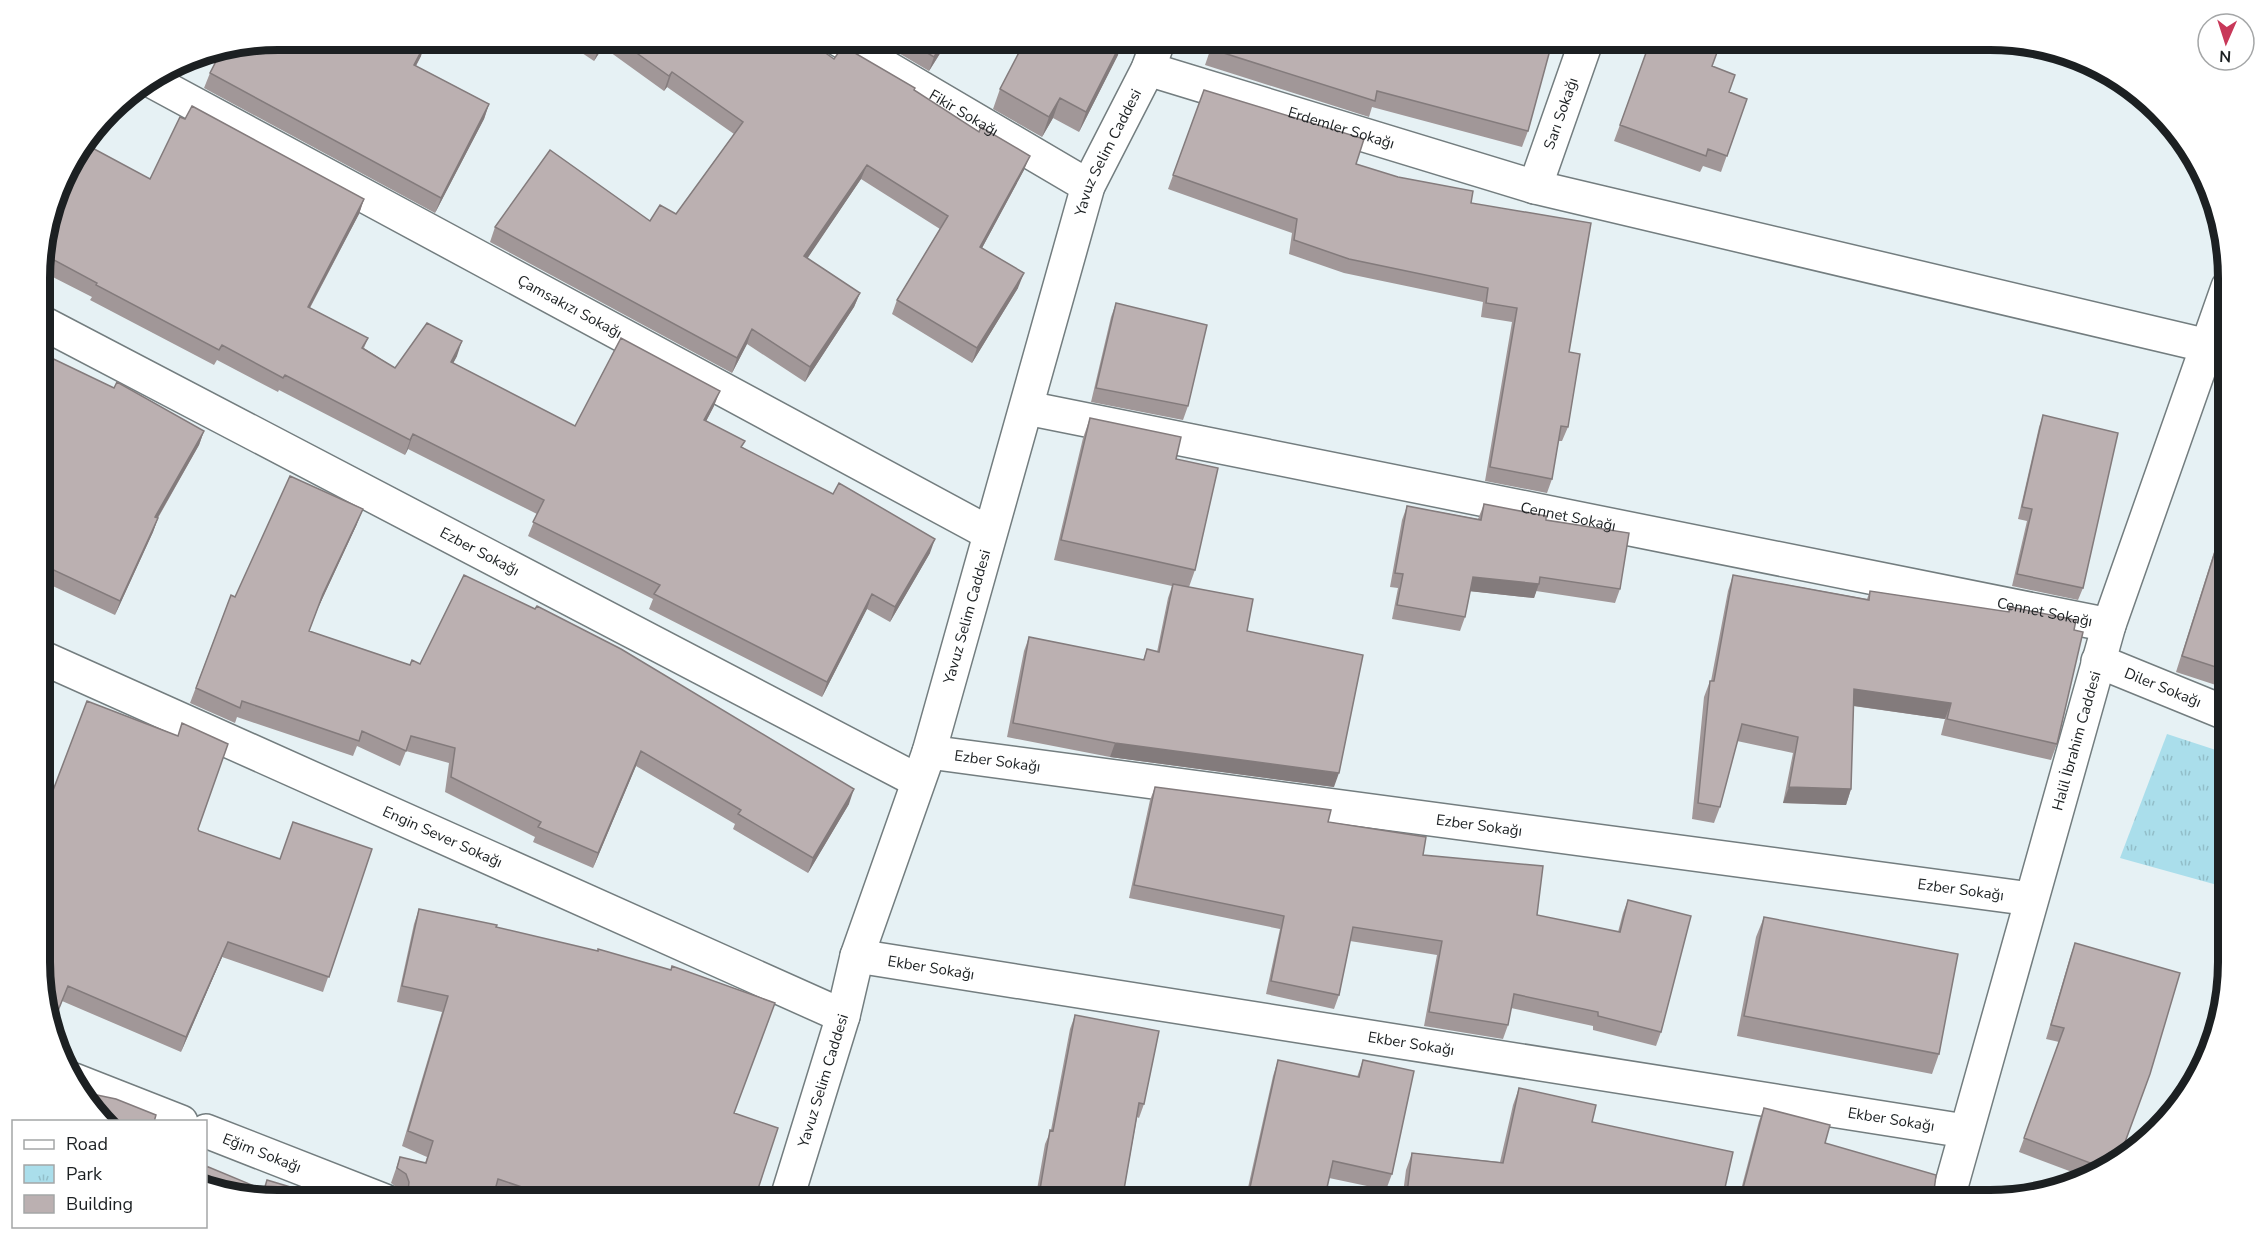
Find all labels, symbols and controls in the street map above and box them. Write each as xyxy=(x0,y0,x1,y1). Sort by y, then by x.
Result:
north arrow xyxy=(2196,12,2256,72)
text: N xyxy=(2219,45,2232,67)
street label: Sarı Sokağı xyxy=(1539,75,1583,152)
street label: Fikir Sokağı xyxy=(926,85,1002,141)
street label: Yavuz Selim Caddesi xyxy=(1070,85,1146,219)
street label: Erdemler Sokağı xyxy=(1285,102,1397,154)
street label: Çamsakızı Sokağı xyxy=(514,270,626,343)
street label: Cennet Sokağı xyxy=(1519,497,1618,536)
street label: Ezber Sokağı xyxy=(436,523,523,581)
street label: Yavuz Selim Caddesi xyxy=(938,547,995,687)
street label: Cennet Sokağı xyxy=(1995,593,2094,631)
street label: Diler Sokağı xyxy=(2121,663,2204,712)
street label: Halil İbrahim Caddesi xyxy=(2047,669,2106,813)
street label: Ezber Sokağı xyxy=(953,745,1042,777)
street label: Engin Sever Sokağı xyxy=(380,801,506,872)
street label: Ezber Sokağı xyxy=(1435,810,1524,841)
street label: Ezber Sokağı xyxy=(1916,874,2005,905)
street label: Ekber Sokağı xyxy=(886,951,976,984)
street label: Yavuz Selim Caddesi xyxy=(793,1011,853,1151)
street label: Ekber Sokağı xyxy=(1366,1027,1456,1060)
street label: Ekber Sokağı xyxy=(1846,1103,1936,1136)
legend xyxy=(12,1120,207,1228)
street label: Eğim Sokağı xyxy=(220,1128,304,1177)
text: Road xyxy=(66,1132,108,1156)
text: Park xyxy=(66,1162,103,1186)
text: Building xyxy=(66,1192,133,1216)

